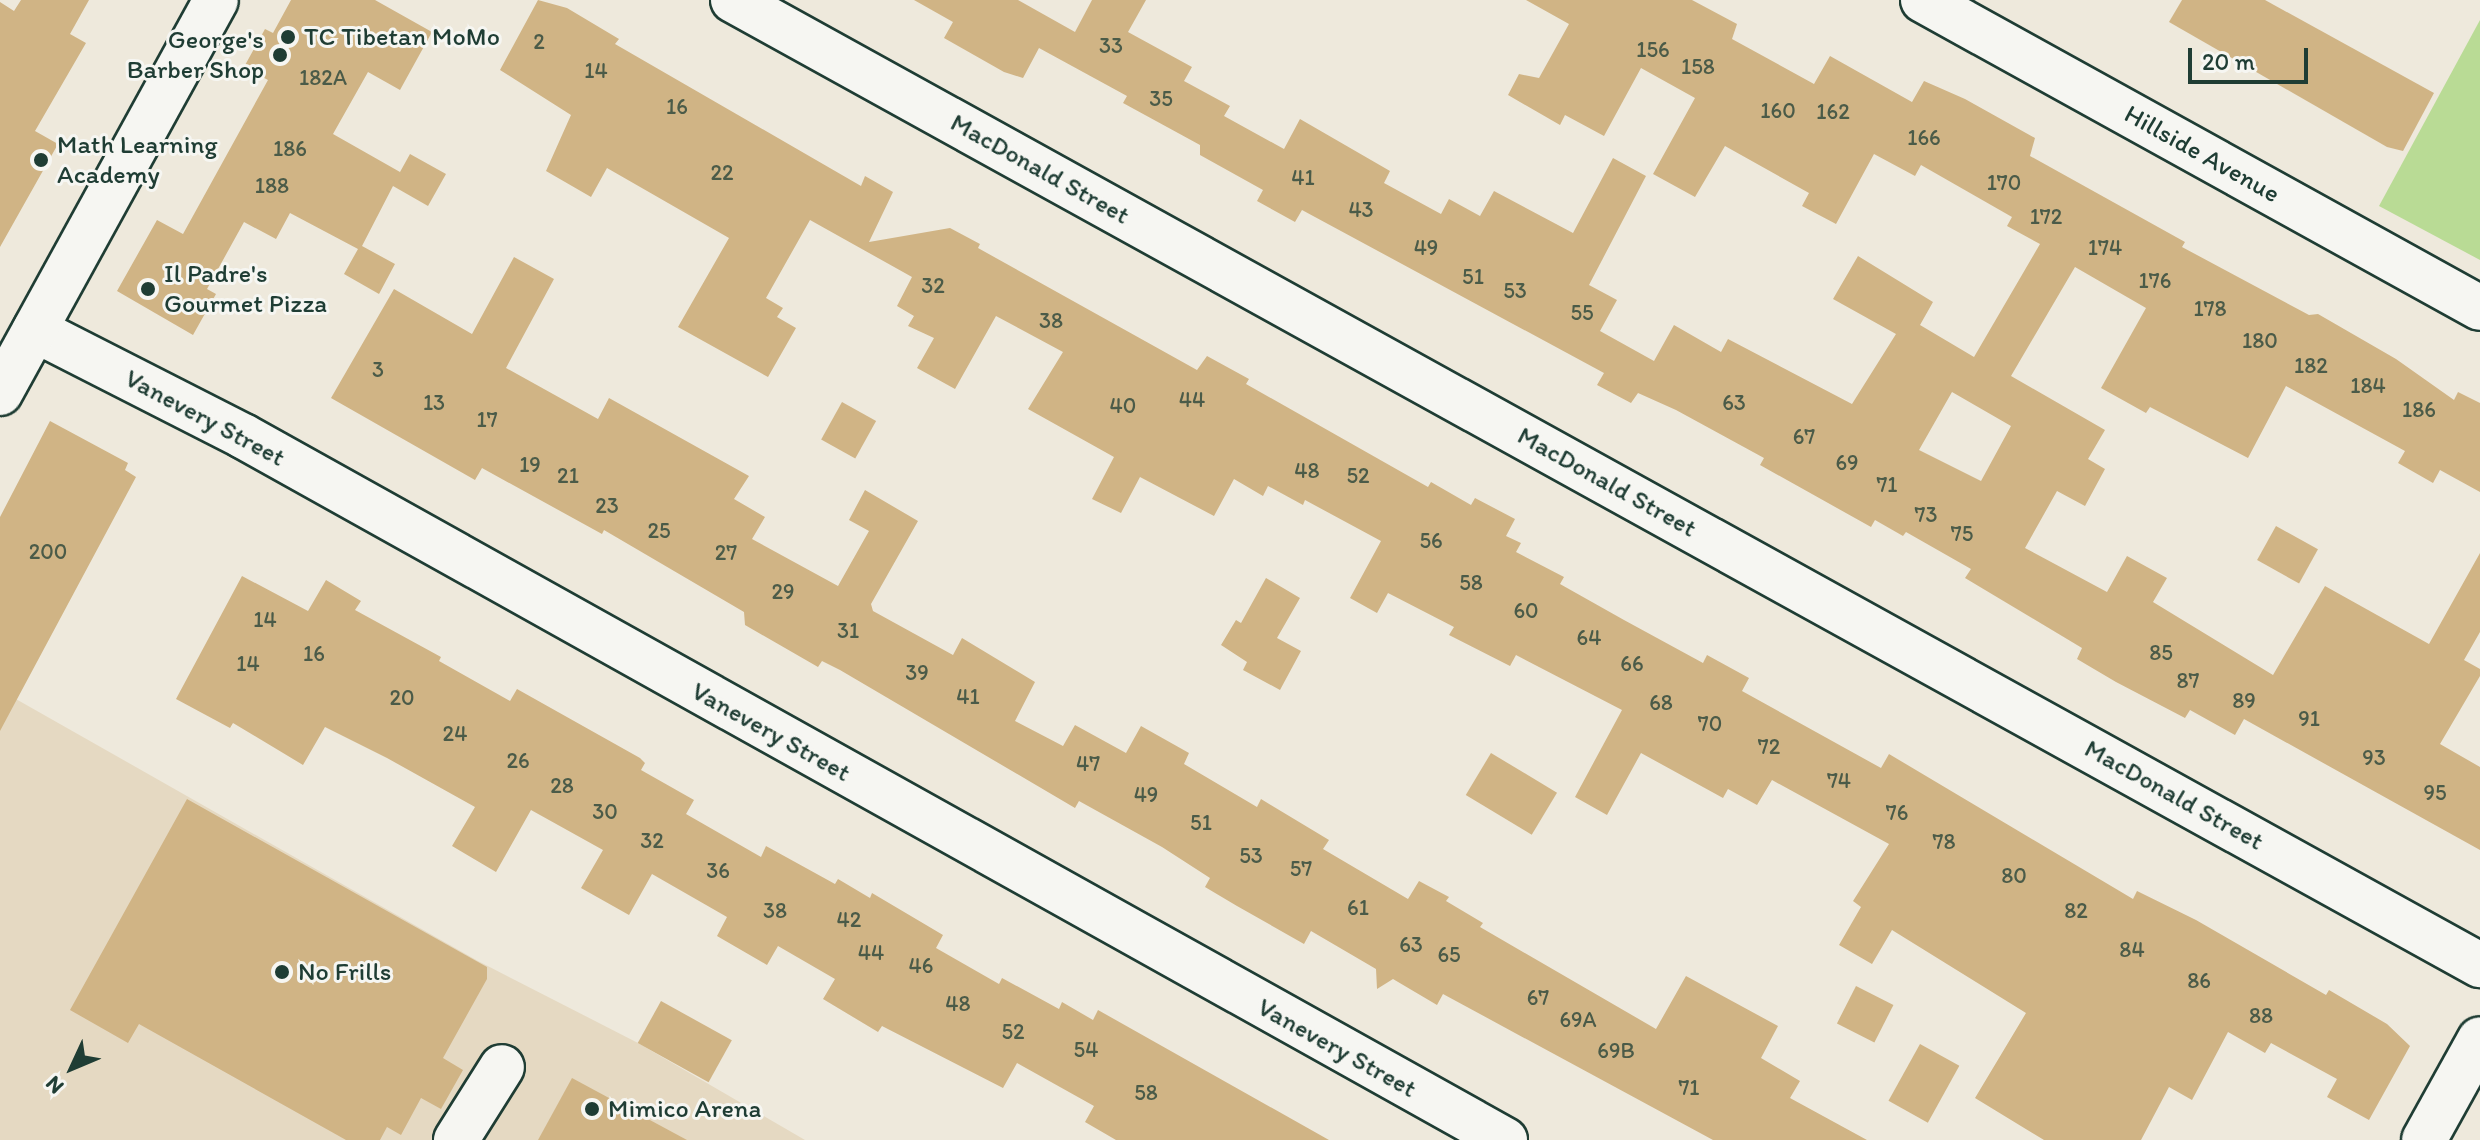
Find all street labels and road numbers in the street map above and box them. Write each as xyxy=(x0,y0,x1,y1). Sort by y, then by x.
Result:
street label: Hillside Avenue xyxy=(2119,99,2285,209)
street label: MacDonald Street xyxy=(945,107,1135,231)
street label: Vanevery Street xyxy=(120,363,290,473)
street label: MacDonald Street xyxy=(1512,420,1702,544)
street label: Vanevery Street xyxy=(686,676,856,788)
street label: MacDonald Street xyxy=(2079,733,2269,857)
street label: Vanevery Street xyxy=(1252,992,1422,1104)

